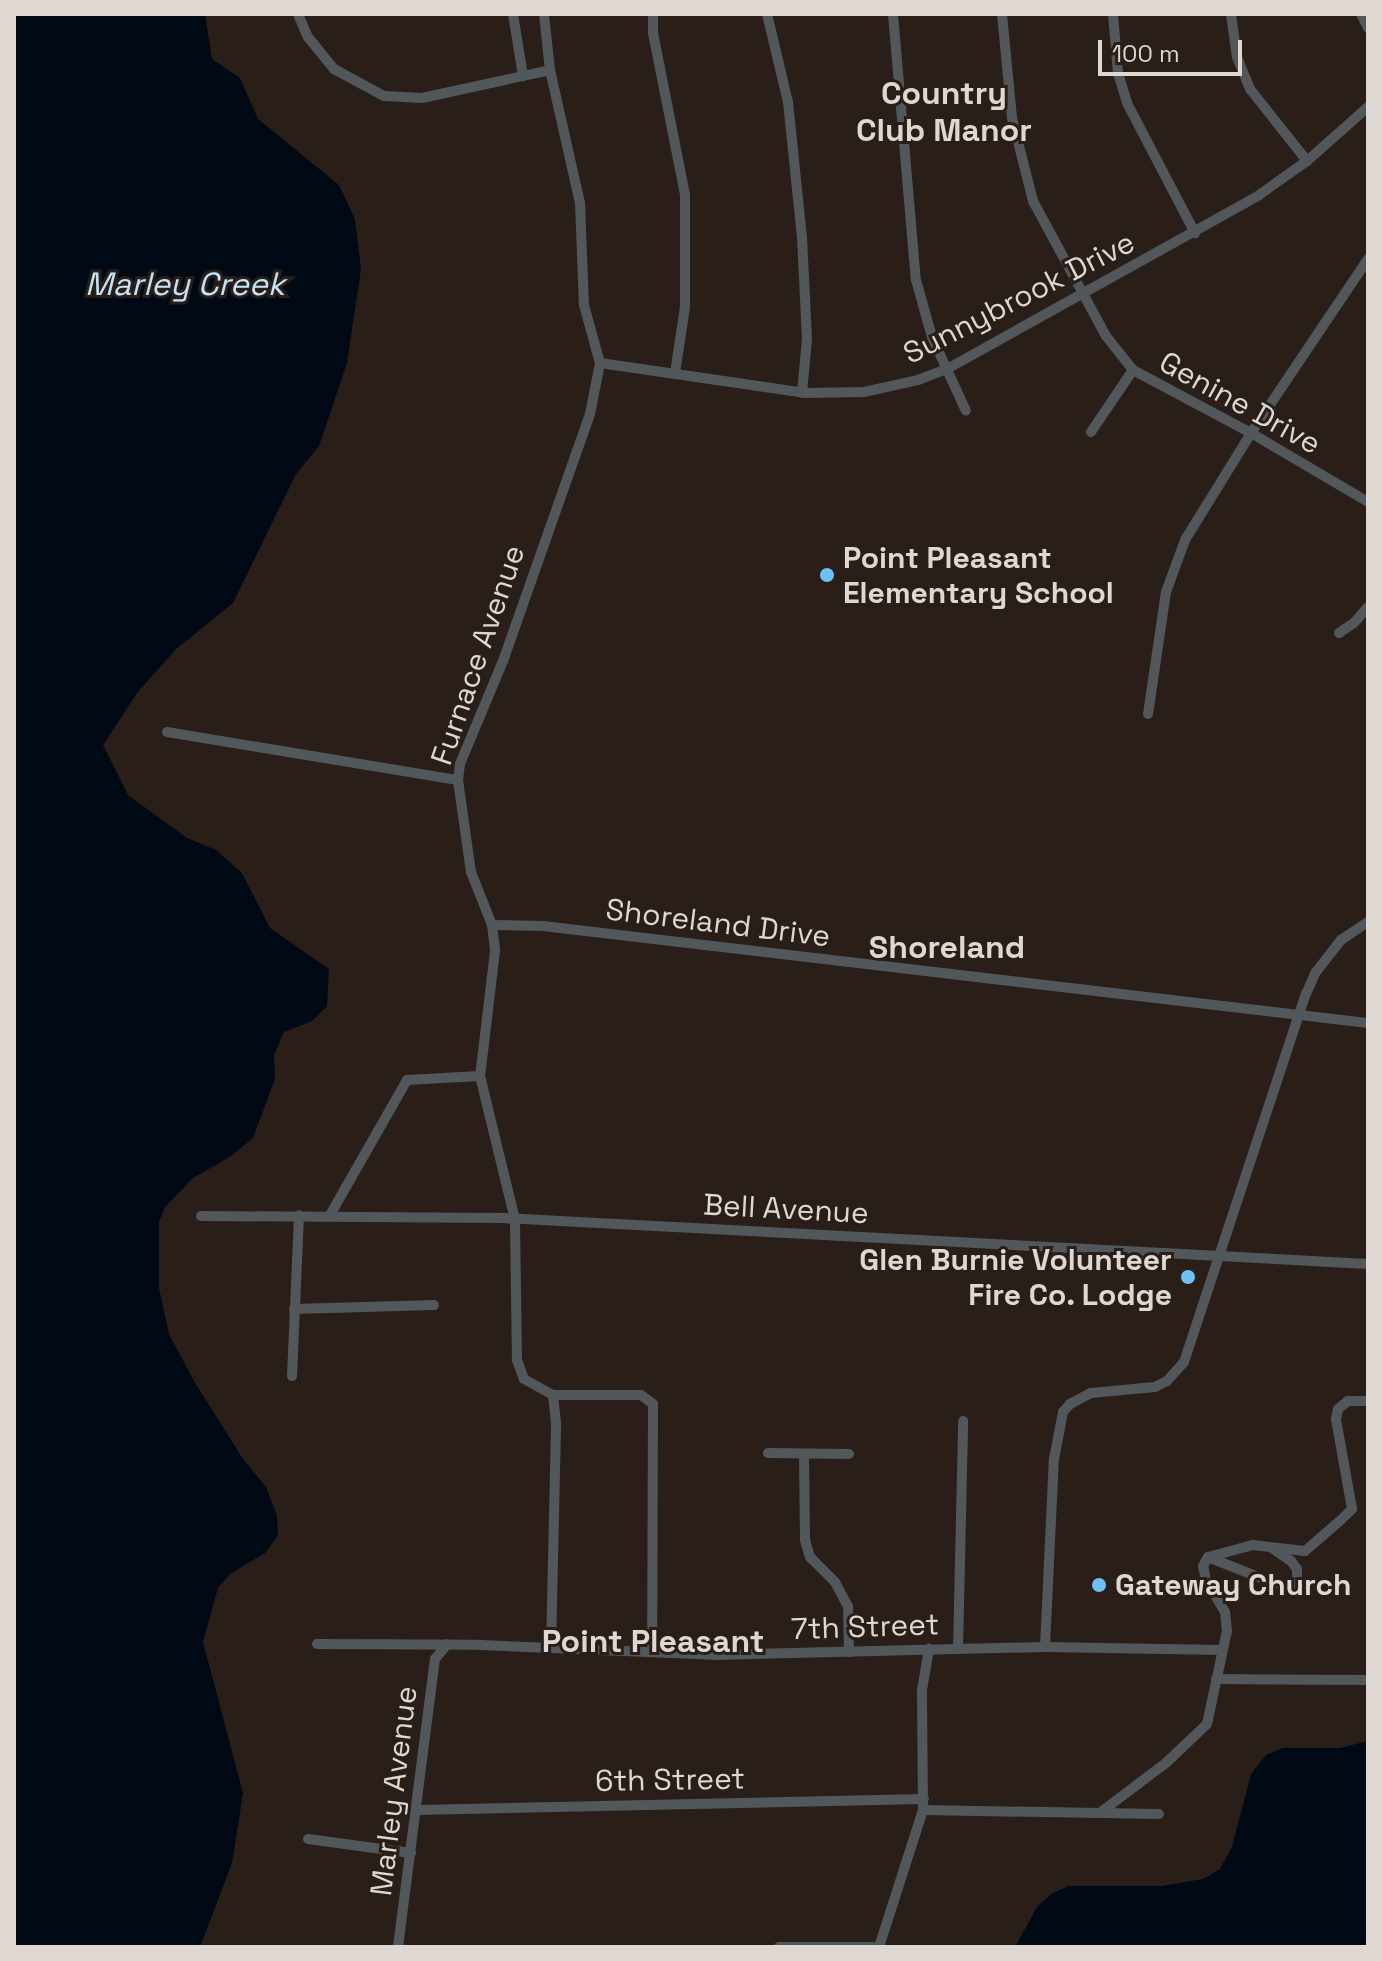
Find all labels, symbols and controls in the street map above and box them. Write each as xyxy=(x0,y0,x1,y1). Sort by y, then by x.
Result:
scale bar xyxy=(1102,24,1246,74)
text: 100 m xyxy=(1112,38,1180,69)
district label: Country Club Manor xyxy=(856,75,1032,150)
street label: Sunnybrook Drive xyxy=(897,224,1141,372)
water label: Marley Creek xyxy=(85,265,285,303)
street label: Genine Drive xyxy=(1153,344,1327,462)
street label: Furnace Avenue xyxy=(423,540,533,770)
place label: Point Pleasant Elementary School xyxy=(843,540,1114,610)
marker: Point Pleasant Elementary School xyxy=(818,566,836,584)
street label: Shoreland Drive xyxy=(604,891,832,955)
district label: Shoreland xyxy=(869,928,1025,966)
street label: Bell Avenue xyxy=(702,1187,870,1231)
place label: Glen Burnie Volunteer Fire Co. Lodge xyxy=(859,1242,1172,1312)
marker: Glen Burnie Volunteer Fire Co. Lodge xyxy=(1179,1268,1197,1286)
place label: Gateway Church xyxy=(1115,1567,1351,1603)
marker: Gateway Church xyxy=(1090,1576,1108,1594)
street label: 7th Street xyxy=(790,1606,940,1648)
district label: Point Pleasant xyxy=(542,1622,764,1660)
street label: Marley Avenue xyxy=(363,1684,425,1898)
street label: 6th Street xyxy=(595,1761,745,1799)

